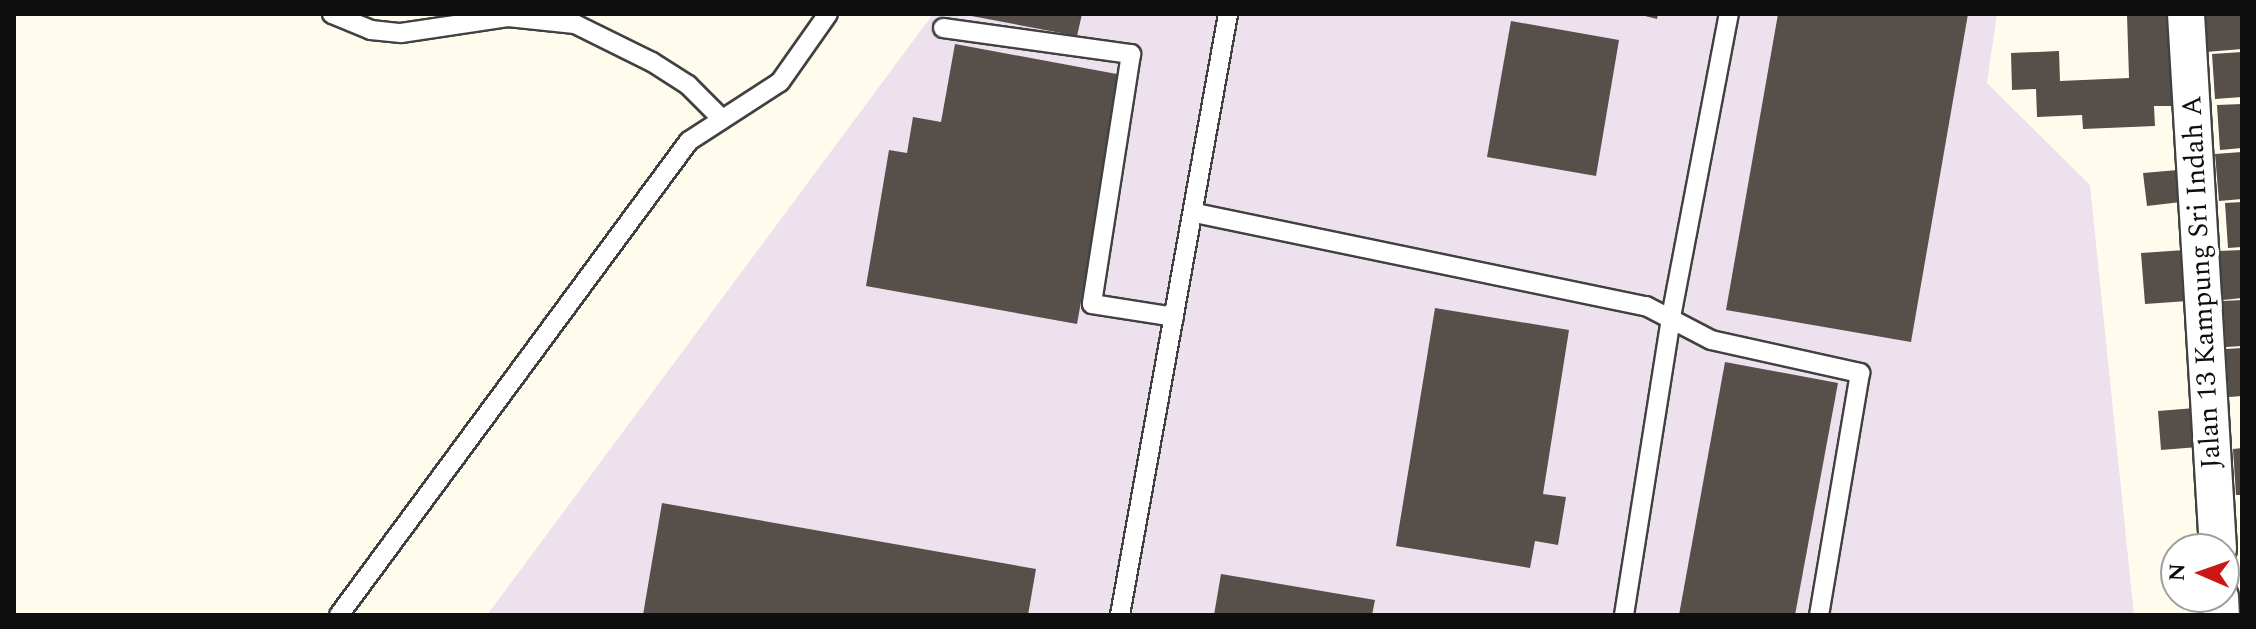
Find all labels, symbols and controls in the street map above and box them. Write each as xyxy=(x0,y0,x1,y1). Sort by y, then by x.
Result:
street label: Jalan 13 Kampung Sri Indah A xyxy=(2175,95,2229,469)
north arrow xyxy=(2160,533,2240,613)
text: N xyxy=(2161,563,2194,582)

